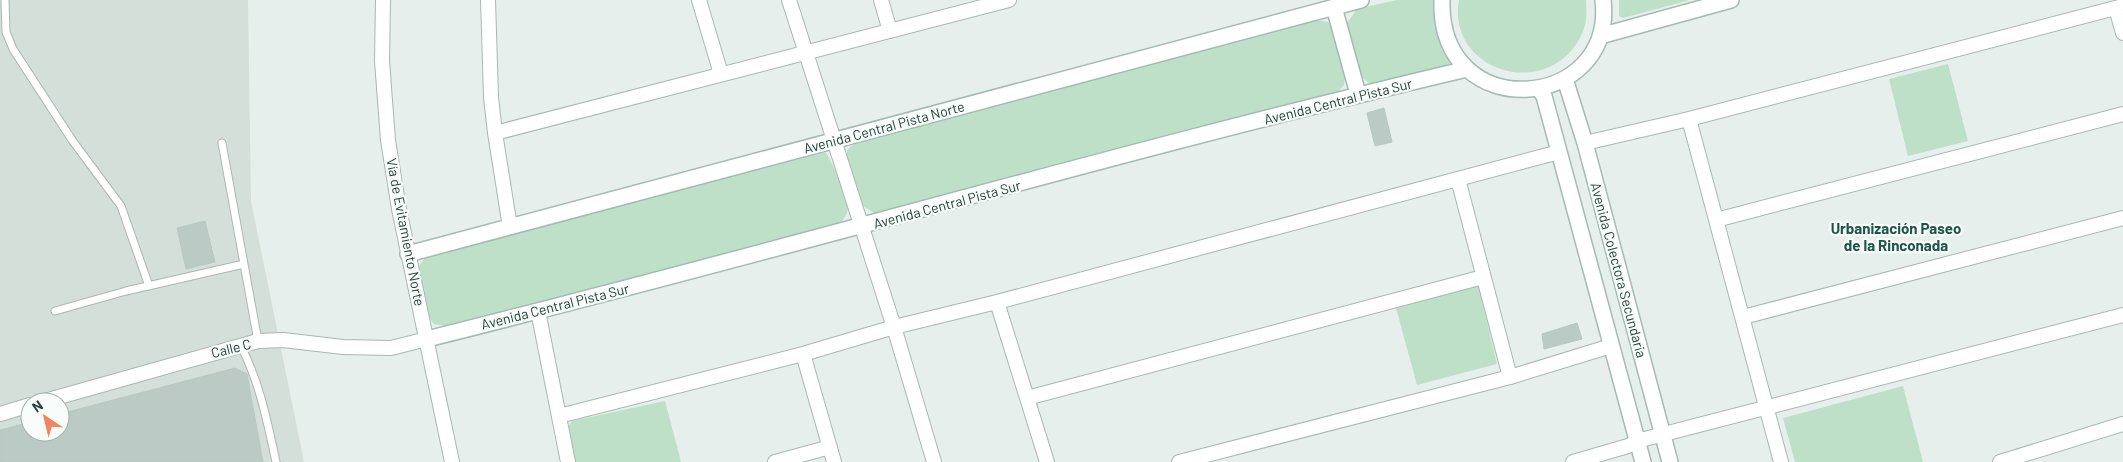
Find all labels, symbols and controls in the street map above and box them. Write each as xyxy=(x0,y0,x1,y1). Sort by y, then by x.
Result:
street label: Avenida Central Pista Sur xyxy=(1262,74,1414,128)
street label: Avenida Central Pista Norte xyxy=(802,97,966,157)
street label: Vía de Evitamiento Norte xyxy=(383,157,429,307)
street label: Avenida Central Pista Sur xyxy=(871,176,1023,232)
street label: Avenida Colectora Secundaria xyxy=(1587,180,1651,360)
district label: Urbanización Paseo de la Rinconada xyxy=(1831,219,1961,254)
street label: Avenida Central Pista Sur xyxy=(479,279,631,333)
street label: Calle C xyxy=(209,335,253,361)
north arrow xyxy=(20,392,70,442)
text: N xyxy=(29,396,46,416)

